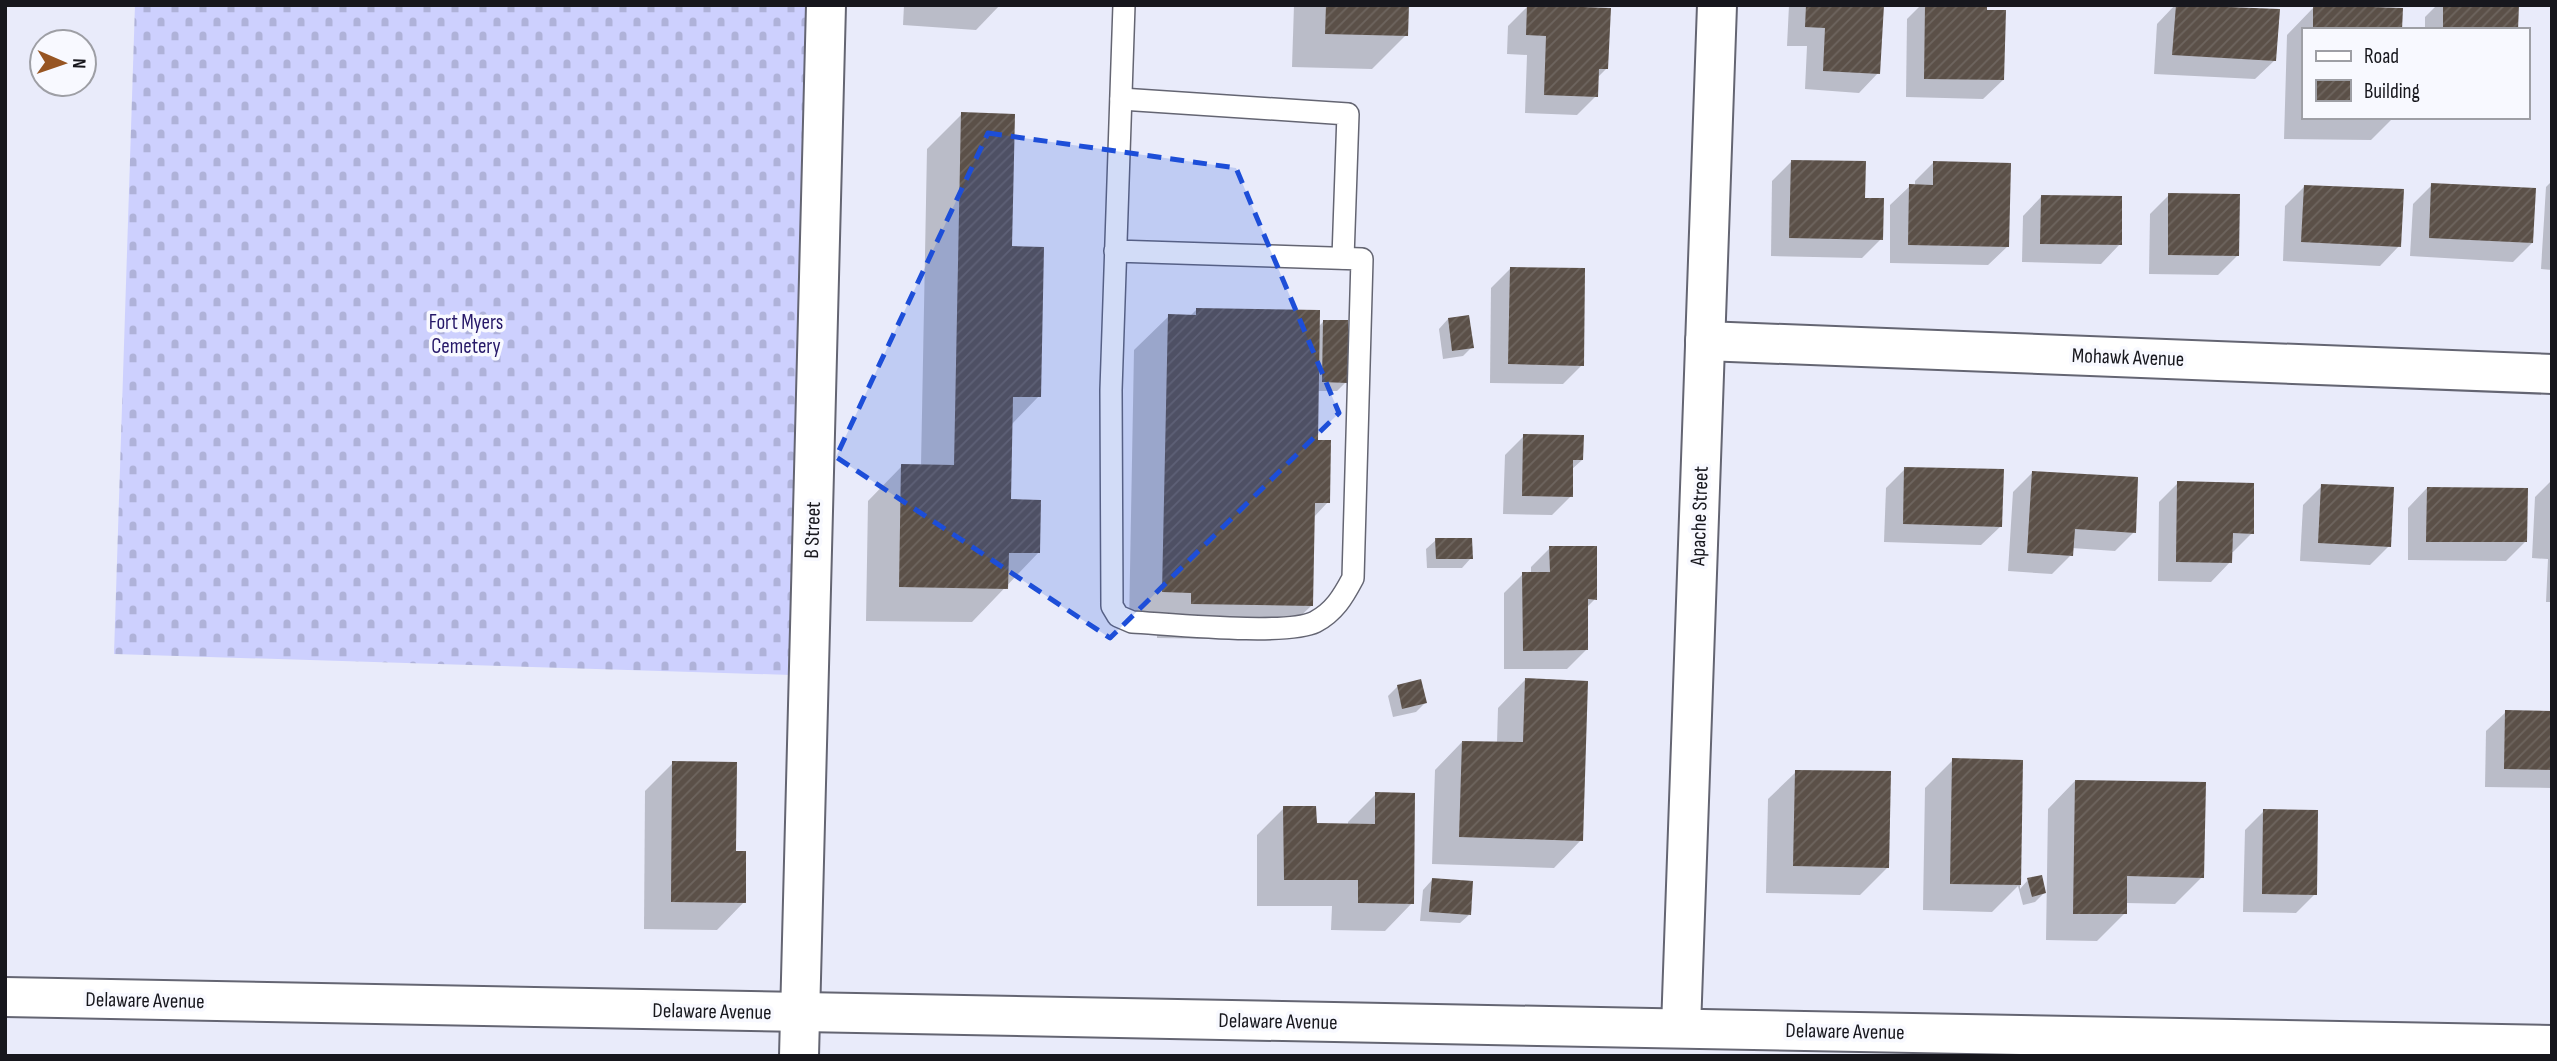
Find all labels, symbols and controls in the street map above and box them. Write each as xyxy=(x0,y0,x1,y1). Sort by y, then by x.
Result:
north arrow xyxy=(28,28,98,98)
legend xyxy=(2302,28,2529,119)
text: Road xyxy=(2364,44,2399,69)
text: N xyxy=(67,58,90,69)
text: Building xyxy=(2364,79,2420,104)
park label: Fort Myers Cemetery xyxy=(429,310,503,359)
street label: Mohawk Avenue xyxy=(2071,343,2185,372)
street label: Apache Street xyxy=(1685,466,1714,567)
street label: B Street xyxy=(799,501,826,559)
street label: Delaware Avenue xyxy=(85,987,205,1014)
street label: Delaware Avenue xyxy=(652,998,772,1025)
street label: Delaware Avenue xyxy=(1218,1008,1338,1035)
street label: Delaware Avenue xyxy=(1785,1018,1905,1045)

